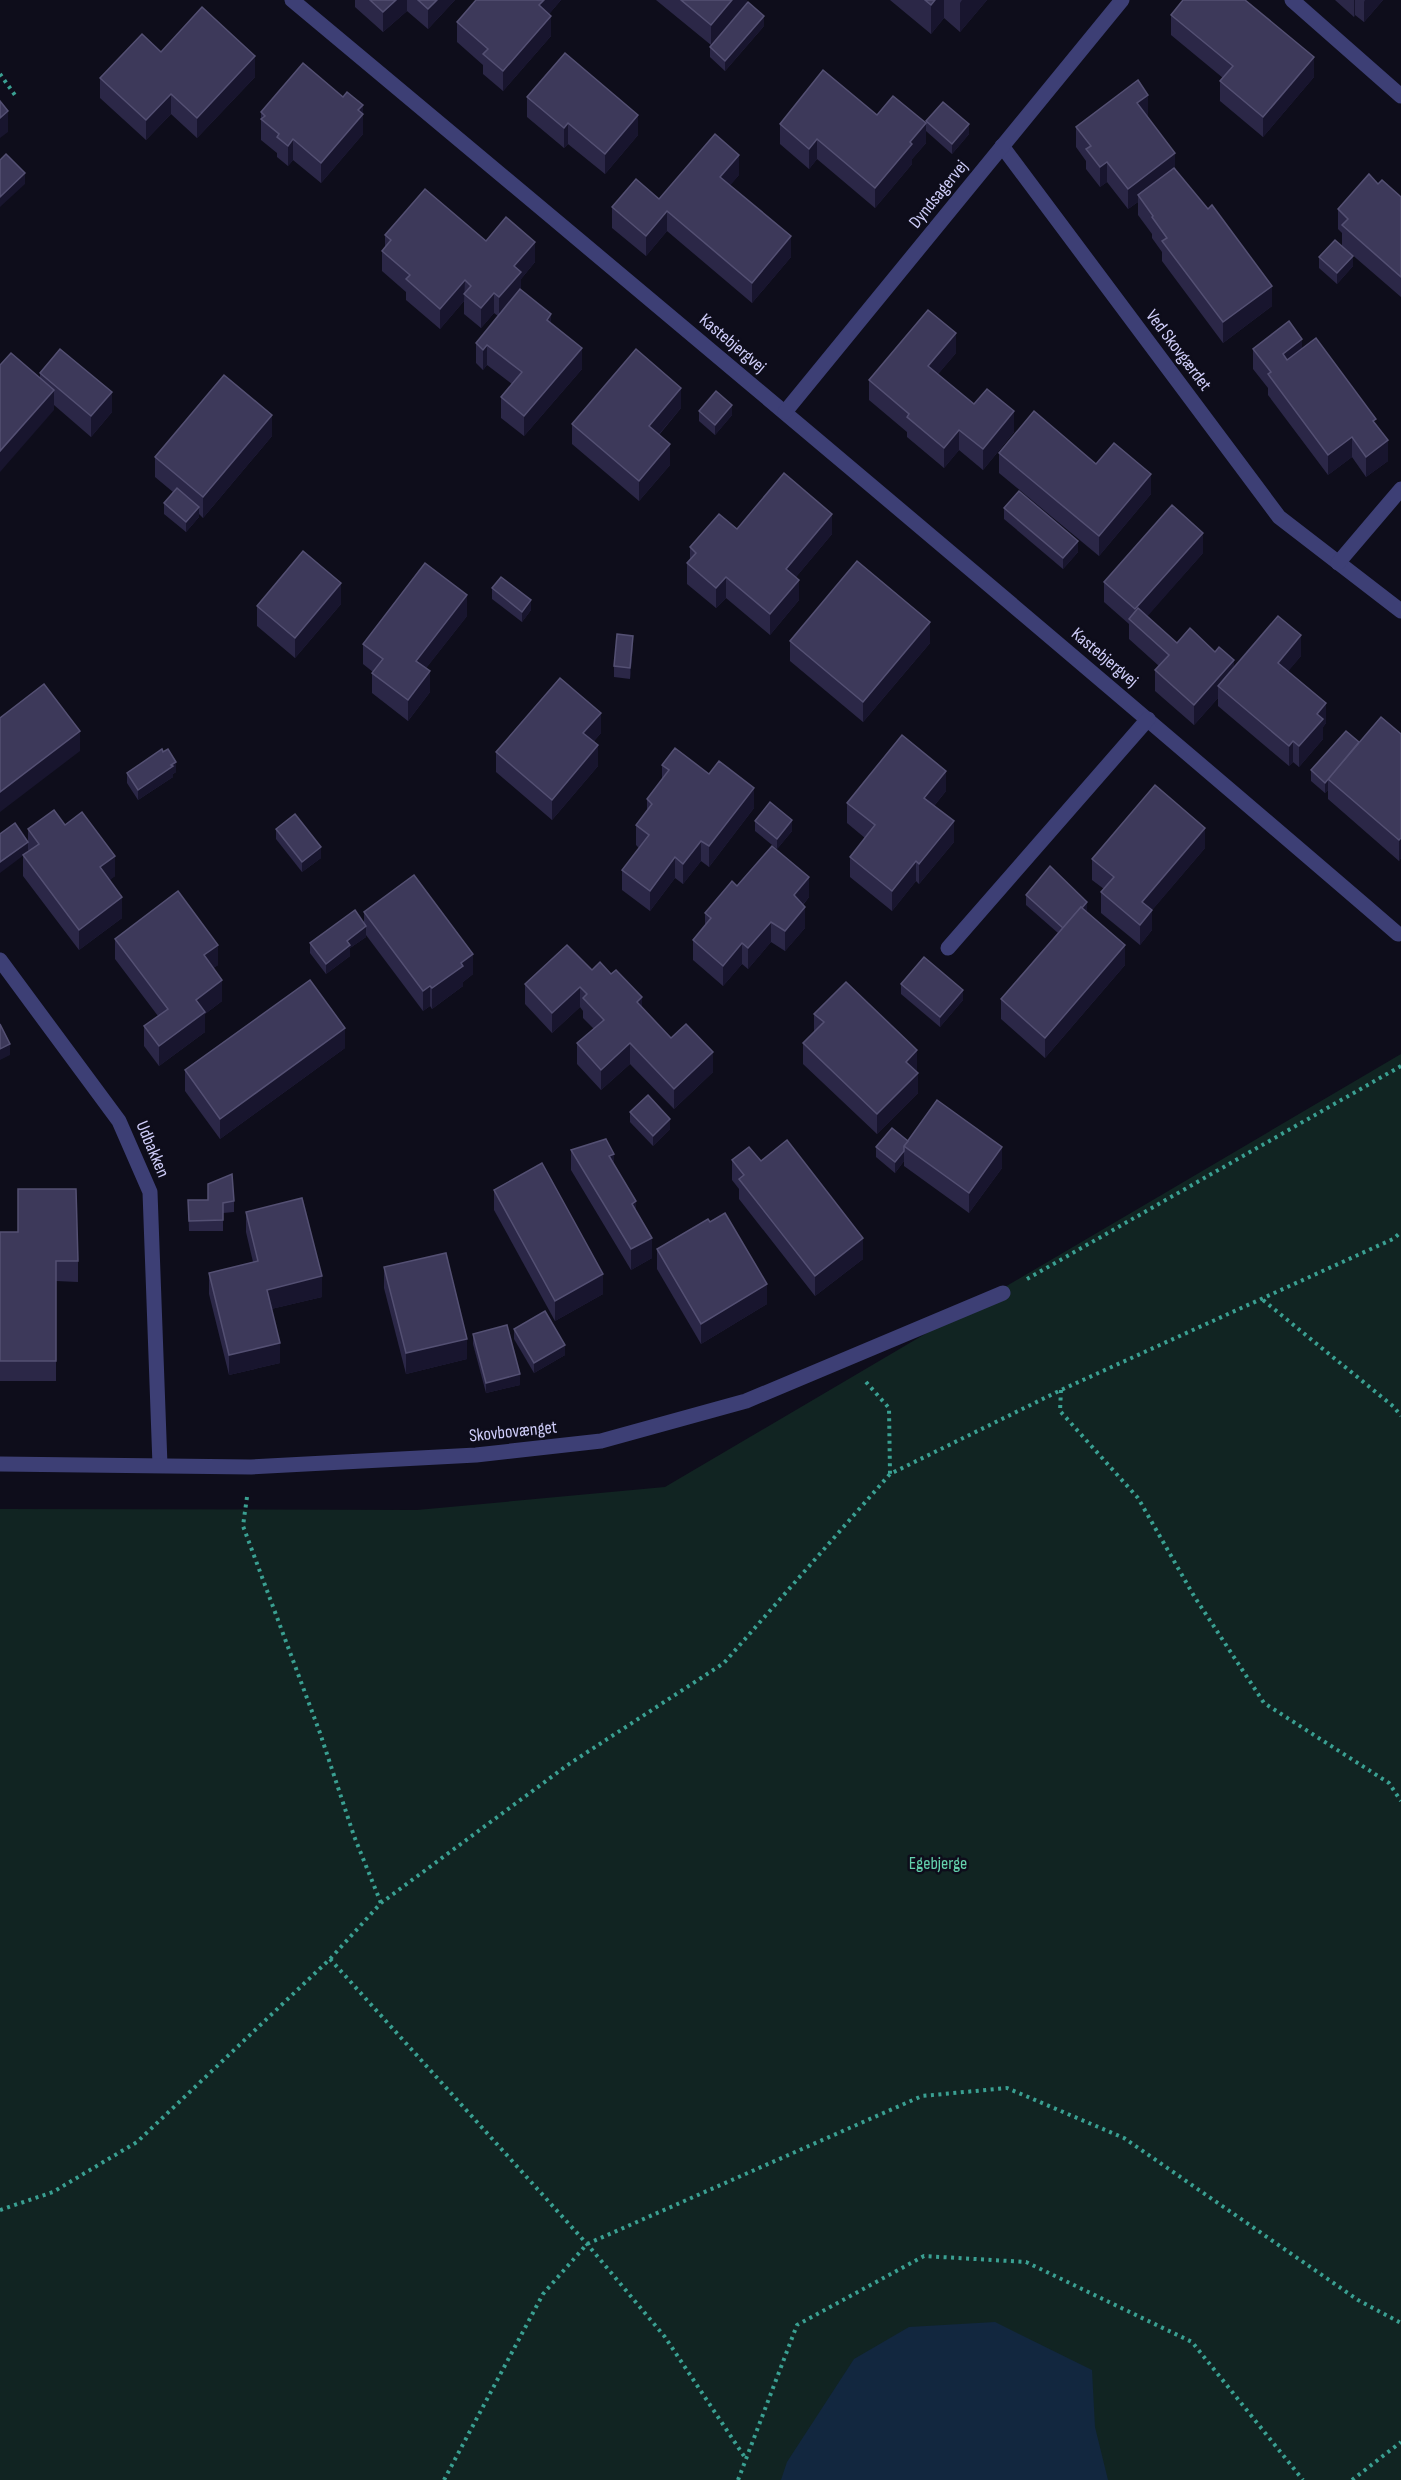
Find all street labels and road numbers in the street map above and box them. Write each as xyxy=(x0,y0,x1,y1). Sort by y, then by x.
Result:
street label: Dyndsagervej xyxy=(905,156,972,232)
street label: Ved Skovgærdet xyxy=(1141,306,1216,395)
street label: Kastebjergvej xyxy=(695,309,770,377)
street label: Kastebjergvej xyxy=(1067,623,1142,691)
street label: Udbakken xyxy=(131,1118,174,1181)
street label: Skovbovænget xyxy=(468,1416,559,1447)

